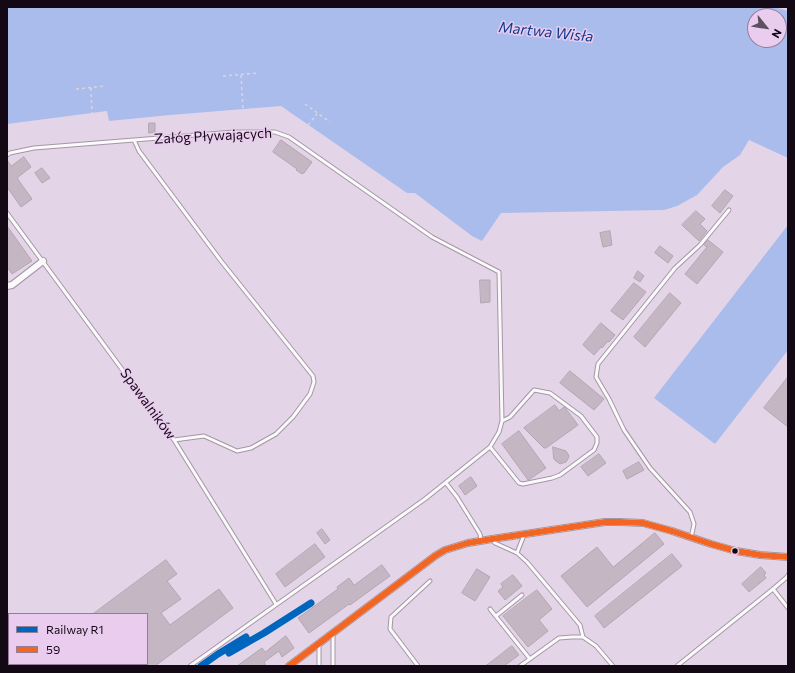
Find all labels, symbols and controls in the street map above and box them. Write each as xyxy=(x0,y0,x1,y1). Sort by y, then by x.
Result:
north arrow xyxy=(747,8,787,48)
water label: Martwa Wisła xyxy=(498,18,594,46)
text: N xyxy=(769,27,785,41)
street label: Załóg Pływających xyxy=(154,125,272,147)
street label: Spawalników xyxy=(117,365,179,443)
unlabelled marker xyxy=(730,546,740,556)
legend xyxy=(8,613,148,665)
text: Railway R1 xyxy=(46,622,104,636)
text: 59 xyxy=(46,642,60,656)

